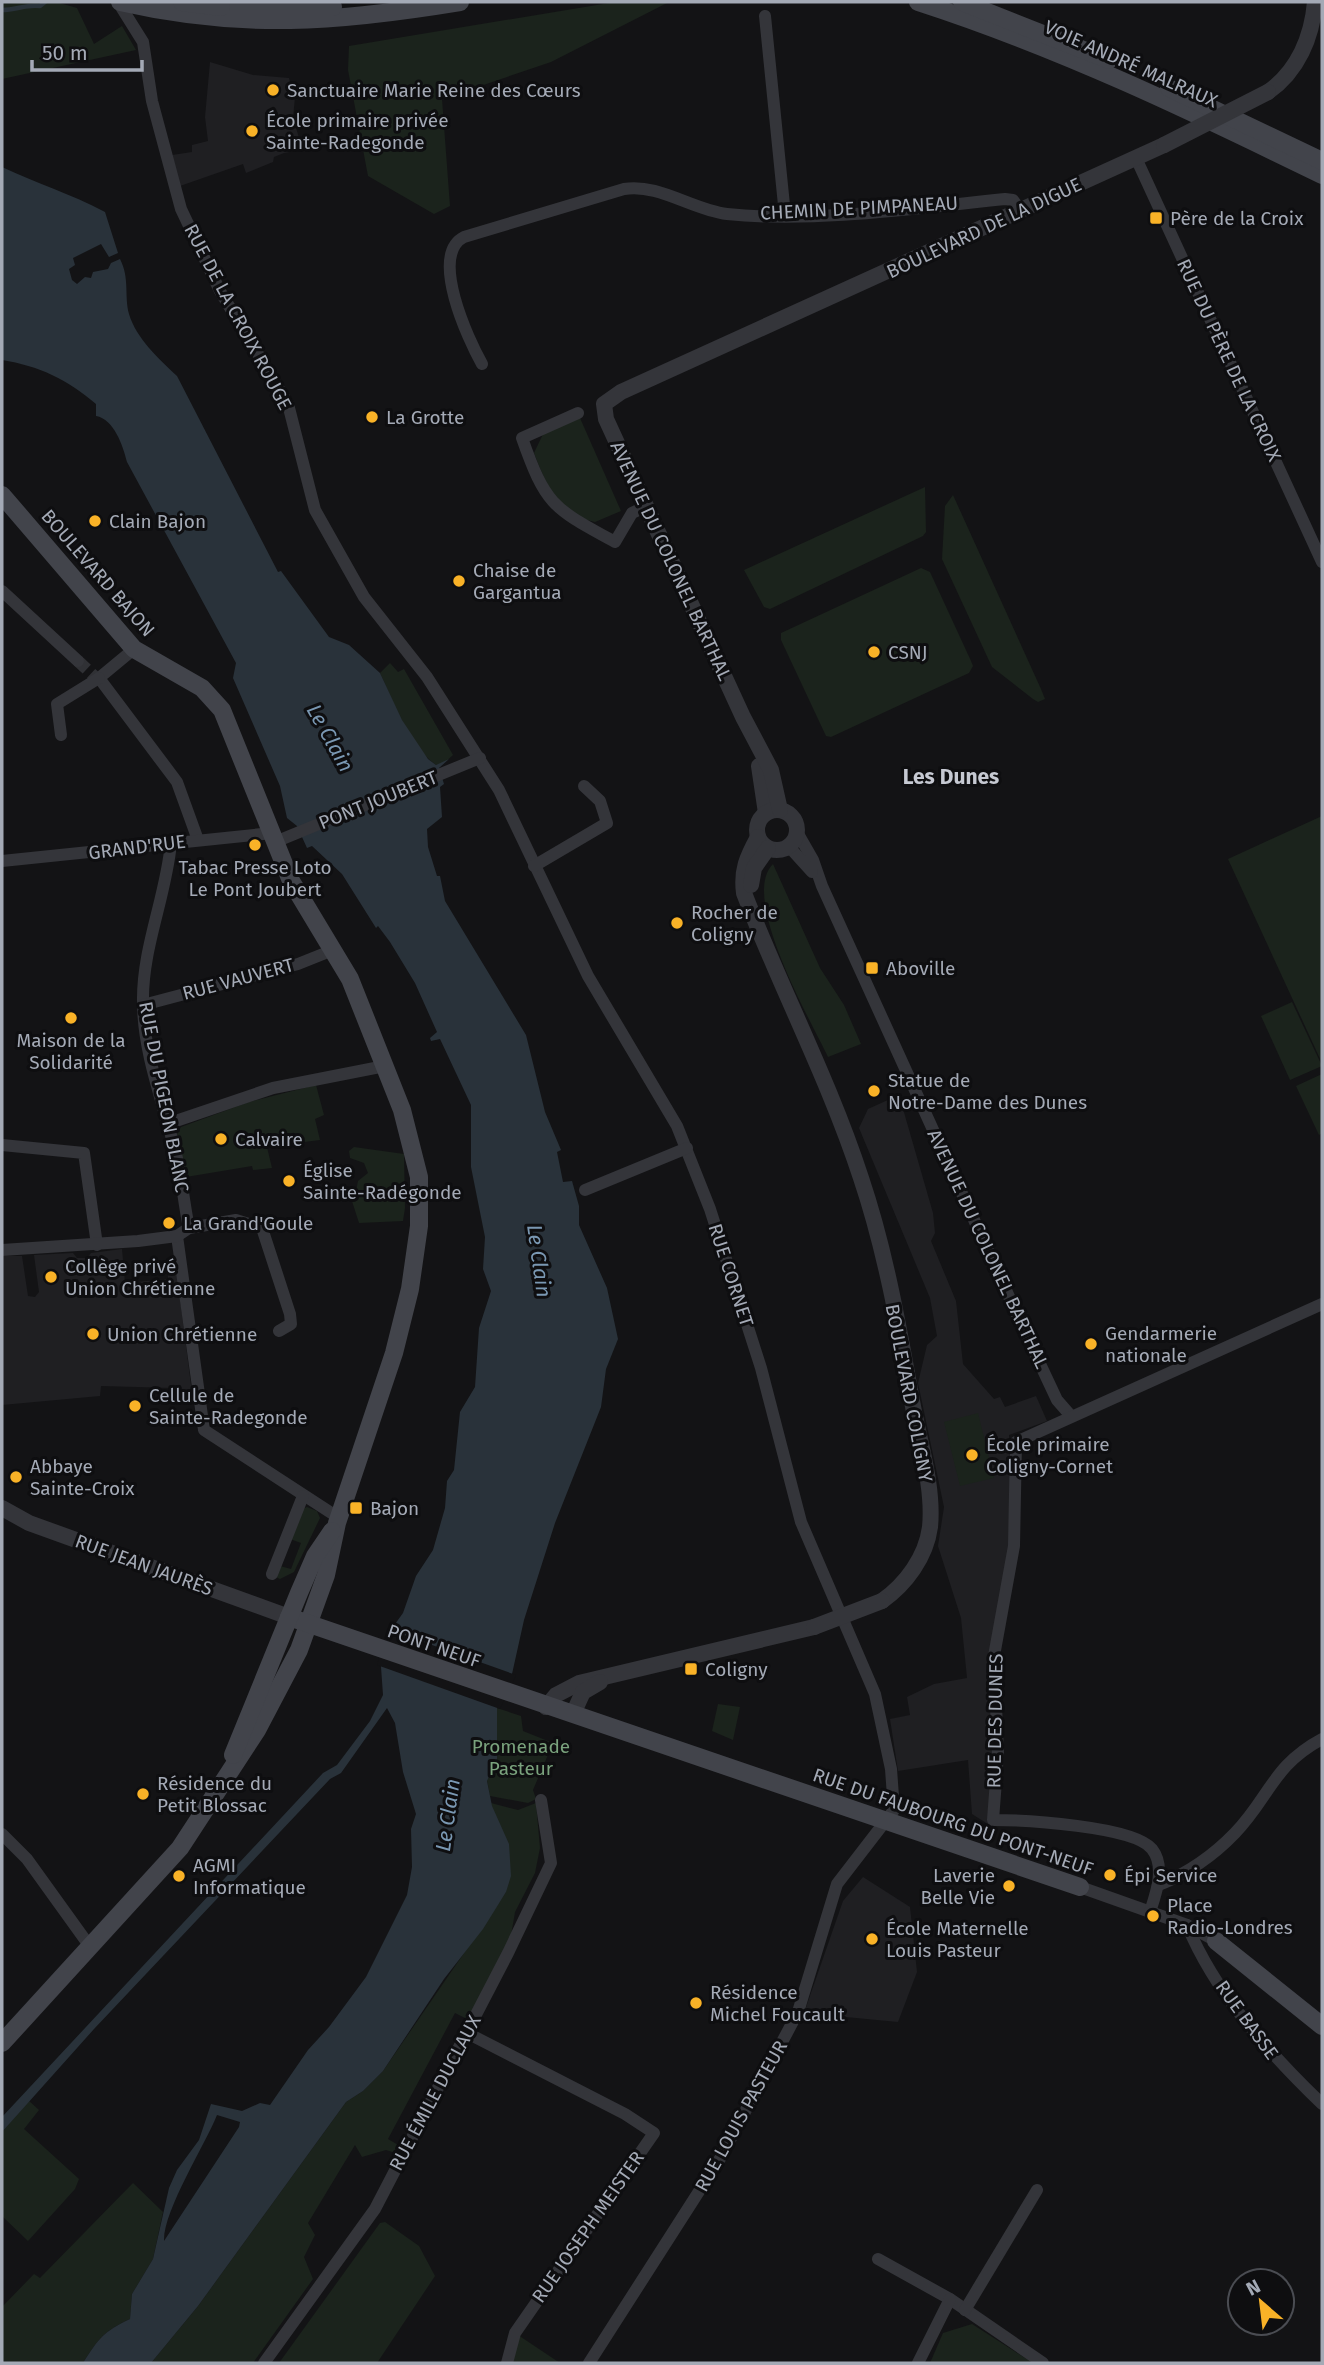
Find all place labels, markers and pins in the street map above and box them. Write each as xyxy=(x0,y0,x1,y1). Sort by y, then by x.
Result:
place label: Sanctuaire Marie Reine des Cœurs xyxy=(287,79,581,102)
marker: Sanctuaire Marie Reine des Cœurs xyxy=(265,82,281,98)
place label: École primaire privée Sainte-Radegonde xyxy=(266,109,449,154)
marker: École primaire privée Sainte-Radegonde xyxy=(244,123,260,139)
place label: Père de la Croix xyxy=(1170,207,1304,230)
marker: Père de la Croix xyxy=(1148,210,1164,226)
place label: La Grotte xyxy=(386,406,464,429)
marker: La Grotte xyxy=(364,409,380,425)
place label: Clain Bajon xyxy=(109,510,206,533)
marker: Clain Bajon xyxy=(87,513,103,529)
place label: Chaise de Gargantua xyxy=(473,559,562,604)
marker: Chaise de Gargantua xyxy=(451,573,467,589)
place label: CSNJ xyxy=(888,641,928,664)
marker: CSNJ xyxy=(866,644,882,660)
marker: Tabac Presse Loto Le Pont Joubert xyxy=(247,837,263,853)
place label: Tabac Presse Loto Le Pont Joubert xyxy=(178,856,332,901)
place label: Rocher de Coligny xyxy=(691,901,778,946)
marker: Rocher de Coligny xyxy=(669,915,685,931)
place label: Aboville xyxy=(886,957,955,980)
marker: Aboville xyxy=(864,960,880,976)
marker: Maison de la Solidarité xyxy=(63,1010,79,1026)
place label: Maison de la Solidarité xyxy=(16,1029,126,1074)
place label: Statue de Notre-Dame des Dunes xyxy=(888,1069,1087,1114)
marker: Statue de Notre-Dame des Dunes xyxy=(866,1083,882,1099)
place label: Calvaire xyxy=(235,1128,303,1151)
marker: Calvaire xyxy=(213,1131,229,1147)
place label: Église Sainte-Radégonde xyxy=(303,1159,462,1204)
marker: Église Sainte-Radégonde xyxy=(281,1173,297,1189)
place label: La Grand'Goule xyxy=(183,1212,313,1235)
marker: La Grand'Goule xyxy=(161,1215,177,1231)
place label: Collège privé Union Chrétienne xyxy=(65,1255,215,1300)
marker: Collège privé Union Chrétienne xyxy=(43,1269,59,1285)
place label: Gendarmerie nationale xyxy=(1105,1322,1217,1367)
place label: Union Chrétienne xyxy=(107,1323,257,1346)
marker: Union Chrétienne xyxy=(85,1326,101,1342)
marker: Gendarmerie nationale xyxy=(1083,1336,1099,1352)
place label: Cellule de Sainte-Radegonde xyxy=(149,1384,308,1429)
marker: Cellule de Sainte-Radegonde xyxy=(127,1398,143,1414)
place label: École primaire Coligny-Cornet xyxy=(986,1433,1113,1478)
marker: École primaire Coligny-Cornet xyxy=(964,1447,980,1463)
place label: Abbaye Sainte-Croix xyxy=(30,1455,135,1500)
marker: Abbaye Sainte-Croix xyxy=(8,1469,24,1485)
place label: Bajon xyxy=(370,1497,419,1520)
marker: Bajon xyxy=(348,1500,364,1516)
place label: Coligny xyxy=(705,1658,768,1681)
marker: Coligny xyxy=(683,1661,699,1677)
place label: Résidence du Petit Blossac xyxy=(157,1772,272,1817)
marker: Résidence du Petit Blossac xyxy=(135,1786,151,1802)
place label: AGMI Informatique xyxy=(193,1854,306,1899)
place label: Laverie Belle Vie xyxy=(920,1864,995,1909)
place label: Épi Service xyxy=(1124,1864,1217,1887)
marker: Épi Service xyxy=(1102,1867,1118,1883)
marker: AGMI Informatique xyxy=(171,1868,187,1884)
marker: Laverie Belle Vie xyxy=(1001,1878,1017,1894)
place label: Place Radio-Londres xyxy=(1167,1894,1293,1939)
marker: Place Radio-Londres xyxy=(1145,1908,1161,1924)
place label: École Maternelle Louis Pasteur xyxy=(886,1917,1029,1962)
marker: École Maternelle Louis Pasteur xyxy=(864,1931,880,1947)
place label: Résidence Michel Foucault xyxy=(710,1981,845,2026)
marker: Résidence Michel Foucault xyxy=(688,1995,704,2011)

